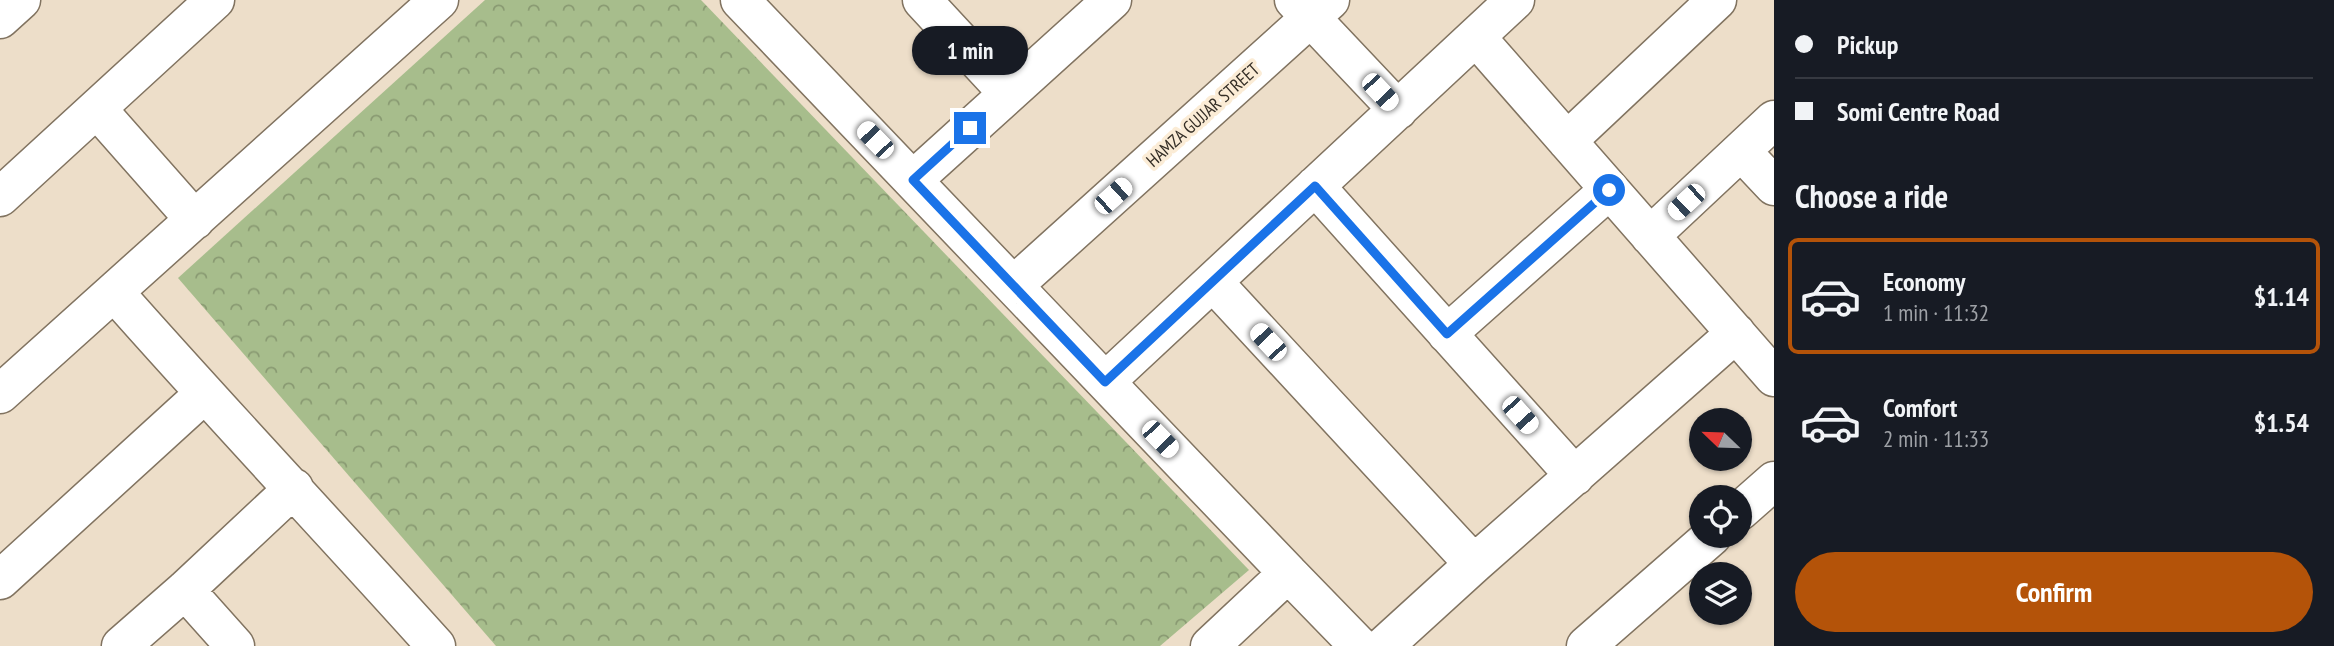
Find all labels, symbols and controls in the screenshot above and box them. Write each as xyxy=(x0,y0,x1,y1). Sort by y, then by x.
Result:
callout: 1 min xyxy=(912,26,1028,76)
text: Pickup xyxy=(1837,28,1898,61)
text: 1 min xyxy=(947,36,993,65)
street label: HAMZA GUJJAR STREET xyxy=(1141,58,1264,172)
car xyxy=(1358,69,1403,115)
text: Somi Centre Road xyxy=(1837,95,2000,128)
route end xyxy=(954,112,986,144)
car xyxy=(853,118,898,162)
car xyxy=(1091,174,1136,218)
route start xyxy=(1593,174,1625,206)
text: Choose a ride xyxy=(1795,175,1948,217)
car xyxy=(1664,180,1709,224)
icon: car xyxy=(1799,265,1862,328)
text: Economy xyxy=(1883,265,1965,298)
text: $1.14 xyxy=(2254,280,2309,313)
text: 1 min · 11:32 xyxy=(1883,298,1989,327)
car xyxy=(1246,319,1291,365)
icon: car xyxy=(1799,391,1862,454)
text: Comfort xyxy=(1883,391,1957,424)
car xyxy=(1499,392,1542,438)
text: $1.54 xyxy=(2254,406,2309,439)
north arrow xyxy=(1689,408,1752,471)
map controls xyxy=(1689,408,1752,625)
car xyxy=(1138,417,1183,461)
text: 2 min · 11:33 xyxy=(1883,424,1989,453)
button: locate xyxy=(1689,485,1752,548)
button: Confirm xyxy=(1795,552,2313,632)
button: layers xyxy=(1689,562,1752,625)

